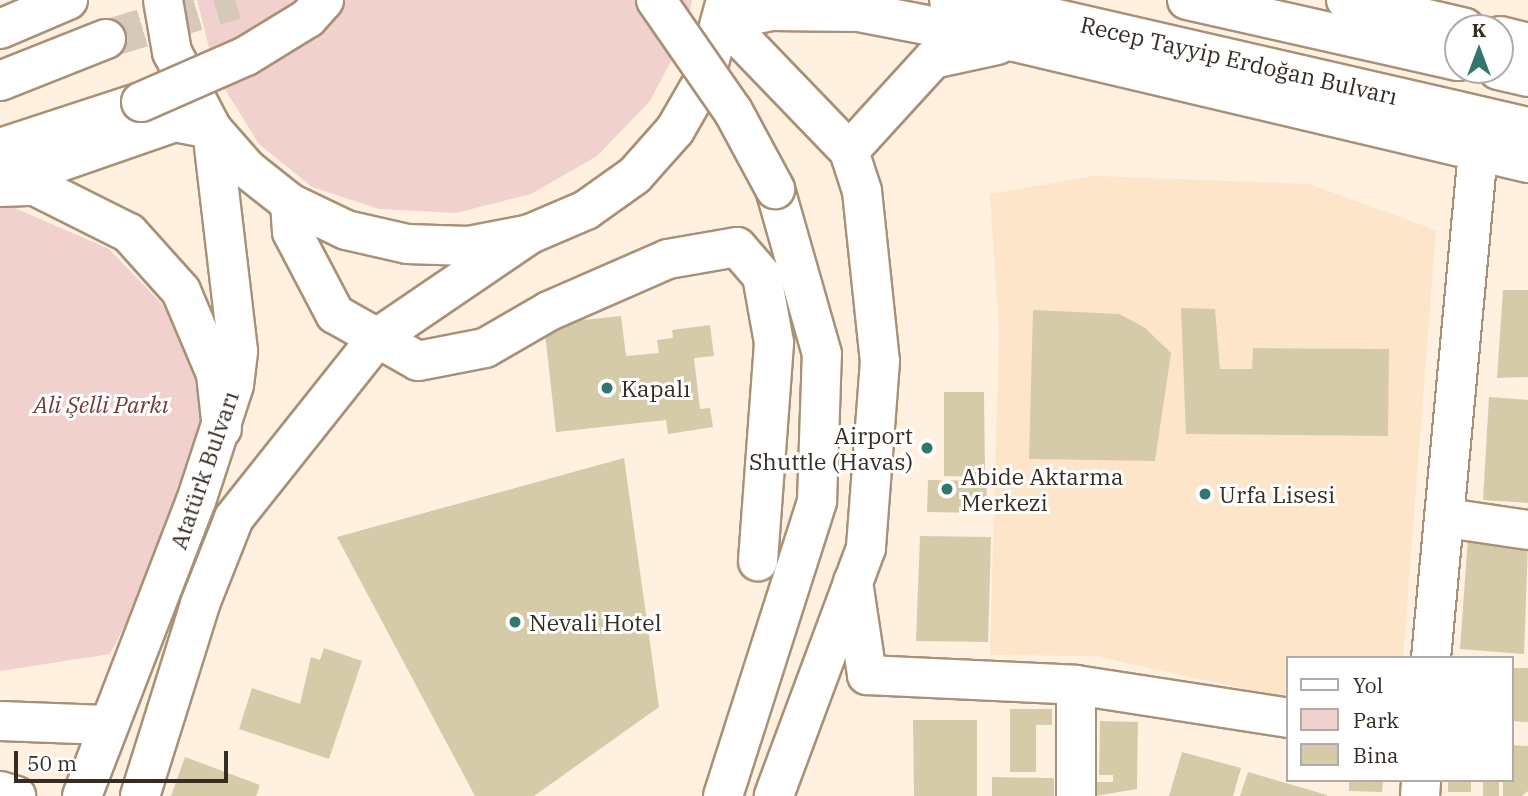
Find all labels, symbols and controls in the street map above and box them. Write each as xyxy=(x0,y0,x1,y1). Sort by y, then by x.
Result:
street label: Recep Tayyip Erdoğan Bulvarı xyxy=(1078,10,1400,110)
north arrow xyxy=(1444,14,1514,84)
text: K xyxy=(1472,18,1486,42)
place label: Kapalı xyxy=(621,374,691,402)
marker: Kapalı xyxy=(599,380,615,396)
street label: Atatürk Bulvarı xyxy=(164,387,244,553)
park label: Ali Şelli Parkı xyxy=(33,390,169,418)
place label: Airport Shuttle (Havas) xyxy=(749,421,913,475)
marker: Airport Shuttle (Havas) xyxy=(919,440,935,456)
place label: Abide Aktarma Merkezi xyxy=(961,462,1124,516)
place label: Urfa Lisesi xyxy=(1219,480,1335,508)
marker: Abide Aktarma Merkezi xyxy=(939,481,955,497)
marker: Urfa Lisesi xyxy=(1197,486,1213,502)
place label: Nevali Hotel xyxy=(529,608,662,636)
marker: Nevali Hotel xyxy=(507,614,523,630)
legend xyxy=(1286,656,1514,782)
text: Yol xyxy=(1353,671,1383,699)
text: Park xyxy=(1353,706,1399,734)
scale bar xyxy=(18,736,231,780)
text: Bina xyxy=(1353,741,1399,769)
text: 50 m xyxy=(27,749,77,777)

